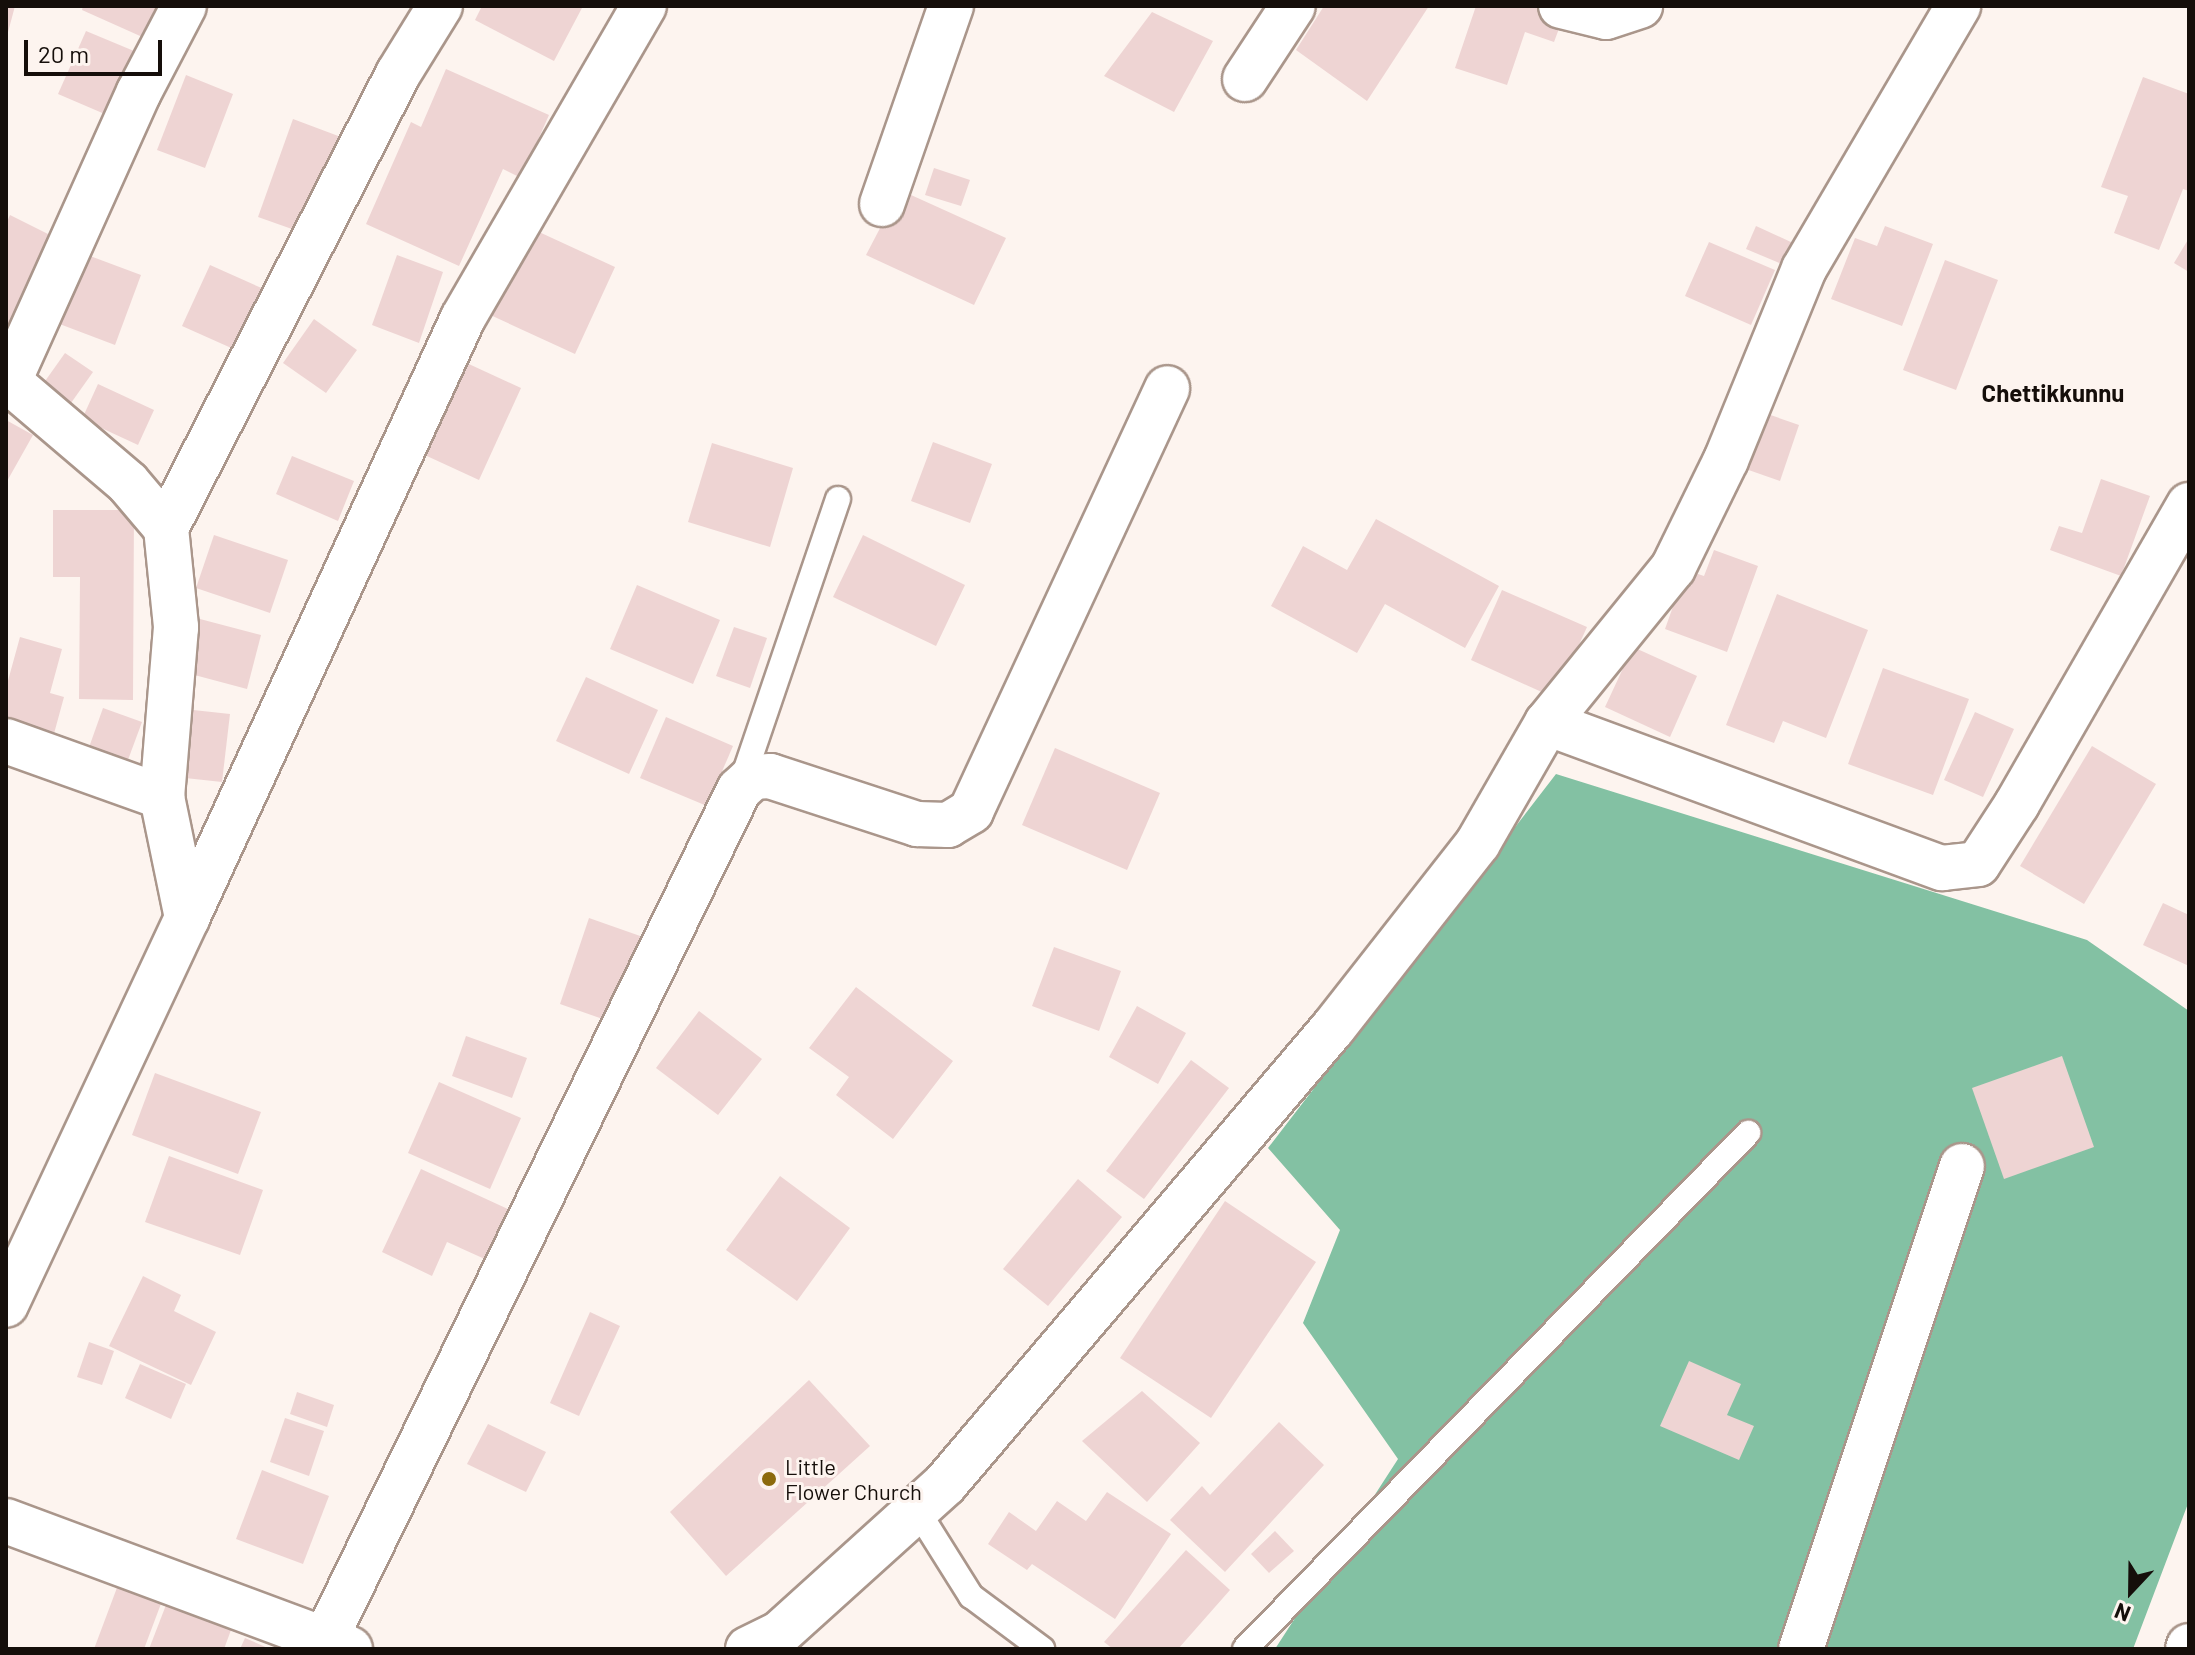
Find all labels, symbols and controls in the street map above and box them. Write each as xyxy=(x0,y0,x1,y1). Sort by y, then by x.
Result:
scale bar xyxy=(28,24,166,74)
text: 20 m xyxy=(38,39,89,68)
district label: Chettikkunnu xyxy=(1982,379,2124,407)
place label: Little Flower Church xyxy=(785,1453,922,1504)
marker: Little Flower Church xyxy=(760,1470,778,1488)
north arrow xyxy=(2091,1551,2171,1631)
text: N xyxy=(2110,1598,2134,1628)

